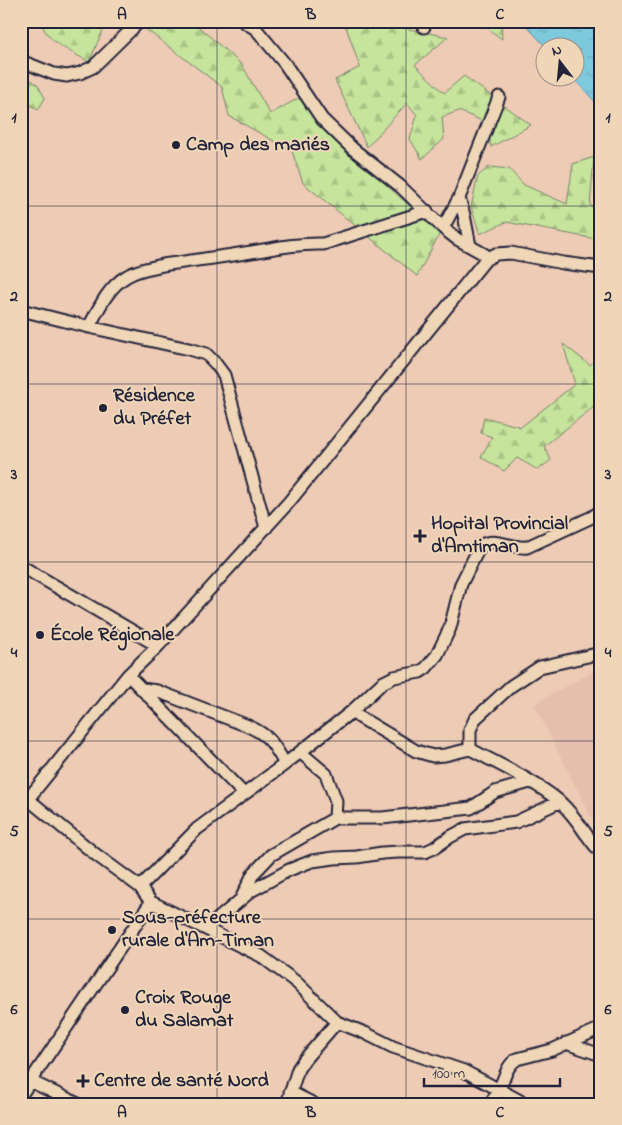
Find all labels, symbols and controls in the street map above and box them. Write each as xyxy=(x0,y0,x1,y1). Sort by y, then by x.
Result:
text: A xyxy=(117,3,127,27)
text: B xyxy=(305,3,317,27)
text: C xyxy=(496,3,505,27)
north arrow xyxy=(534,38,584,88)
text: N xyxy=(549,40,564,62)
text: 1 xyxy=(11,106,17,130)
text: 1 xyxy=(605,106,611,130)
place label: Camp des mariés xyxy=(186,131,330,160)
marker: Camp des mariés xyxy=(170,139,182,151)
text: 2 xyxy=(9,285,18,309)
text: 2 xyxy=(603,285,612,309)
place label: Résidence du Préfet xyxy=(113,382,196,434)
marker: Résidence du Préfet xyxy=(97,402,109,414)
text: 3 xyxy=(10,463,18,487)
text: 3 xyxy=(604,463,612,487)
place label: Hopital Provincial d'Amtiman xyxy=(431,510,568,562)
marker: Hopital Provincial d'Amtiman xyxy=(413,529,427,543)
place label: École Régionale xyxy=(50,621,175,651)
marker: École Régionale xyxy=(34,629,46,641)
text: 4 xyxy=(10,641,18,665)
text: 4 xyxy=(604,641,612,665)
text: 5 xyxy=(9,820,19,844)
text: 5 xyxy=(603,820,613,844)
place label: Sous-préfecture rurale d'Am-Timan xyxy=(122,904,274,956)
marker: Sous-préfecture rurale d'Am-Timan xyxy=(106,924,118,936)
place label: Croix Rouge du Salamat xyxy=(135,984,234,1036)
text: 6 xyxy=(9,998,18,1022)
text: 6 xyxy=(603,998,612,1022)
marker: Croix Rouge du Salamat xyxy=(119,1004,131,1016)
scale bar xyxy=(424,1055,561,1087)
text: 100 m xyxy=(432,1063,465,1085)
place label: Centre de santé Nord xyxy=(94,1067,269,1096)
marker: Centre de santé Nord xyxy=(76,1074,90,1088)
text: A xyxy=(117,1101,127,1125)
text: B xyxy=(305,1101,317,1125)
text: C xyxy=(496,1101,505,1125)

